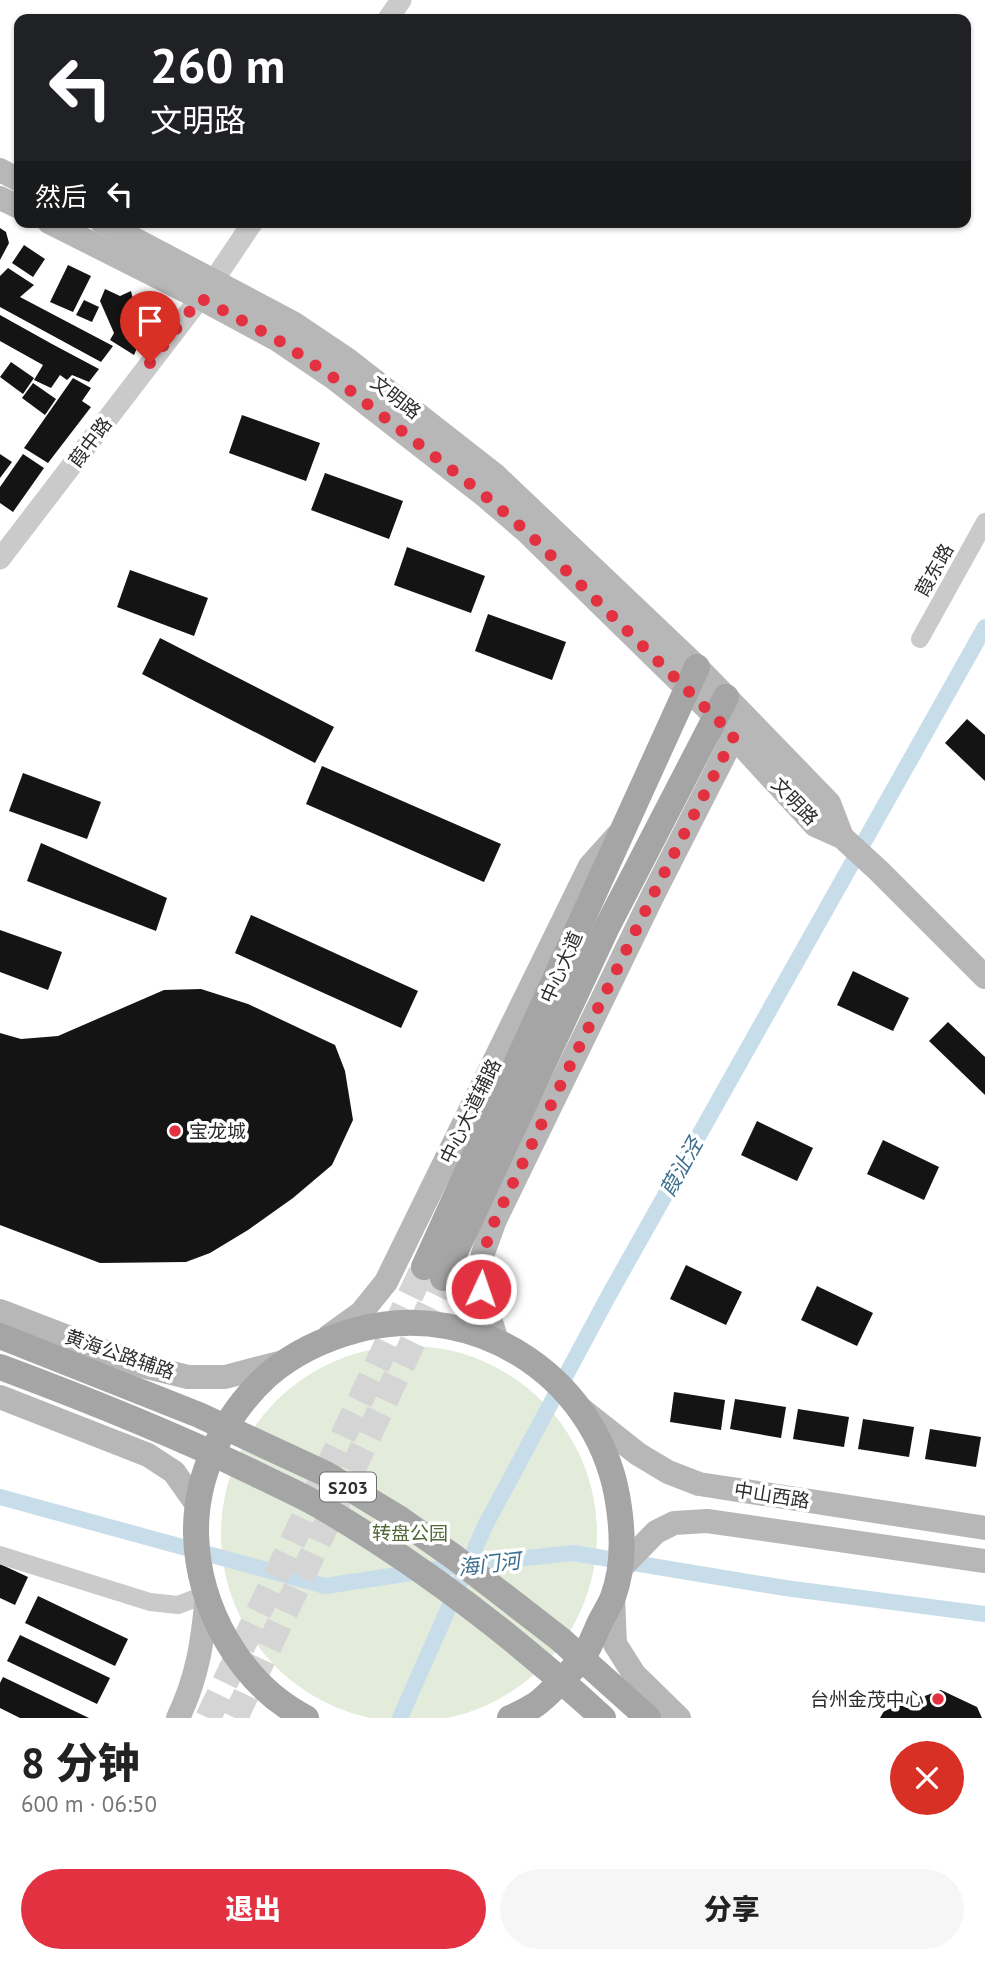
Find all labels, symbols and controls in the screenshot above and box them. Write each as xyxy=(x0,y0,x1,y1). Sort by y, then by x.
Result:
text: 260 m xyxy=(150,33,285,97)
icon: left xyxy=(35,42,126,133)
text: 文明路 xyxy=(150,99,246,141)
icon: left xyxy=(101,175,139,213)
text: 然后 xyxy=(35,180,87,213)
pin xyxy=(120,291,180,363)
icon: arrive xyxy=(131,302,169,340)
street label: 文明路 xyxy=(366,370,426,424)
street label: 葭中路 xyxy=(63,412,117,472)
street label: 葭东路 xyxy=(910,539,958,601)
street label: 文明路 xyxy=(767,772,823,830)
street label: 中心大道 xyxy=(535,927,587,1007)
street label: 中心大道辅路 xyxy=(434,1055,506,1167)
place label: 宝龙城 xyxy=(189,1119,246,1143)
marker: 宝龙城 xyxy=(167,1123,183,1139)
water label: 葭沚泾 xyxy=(654,1131,709,1201)
position arrow xyxy=(444,1252,518,1326)
street label: 黄海公路辅路 xyxy=(62,1324,178,1384)
road number: S203 xyxy=(320,1472,376,1502)
street label: 中山西路 xyxy=(733,1477,811,1513)
park label: 转盘公园 xyxy=(372,1521,448,1545)
water label: 海门河 xyxy=(456,1546,526,1581)
place label: 台州金茂中心 xyxy=(810,1687,924,1711)
marker: 台州金茂中心 xyxy=(930,1691,946,1707)
text: 8 分钟 xyxy=(21,1735,139,1790)
button: close xyxy=(890,1741,964,1815)
text: 600 m · 06:50 xyxy=(21,1789,157,1818)
button: 退出 xyxy=(21,1869,486,1949)
button: 分享 xyxy=(500,1869,964,1949)

